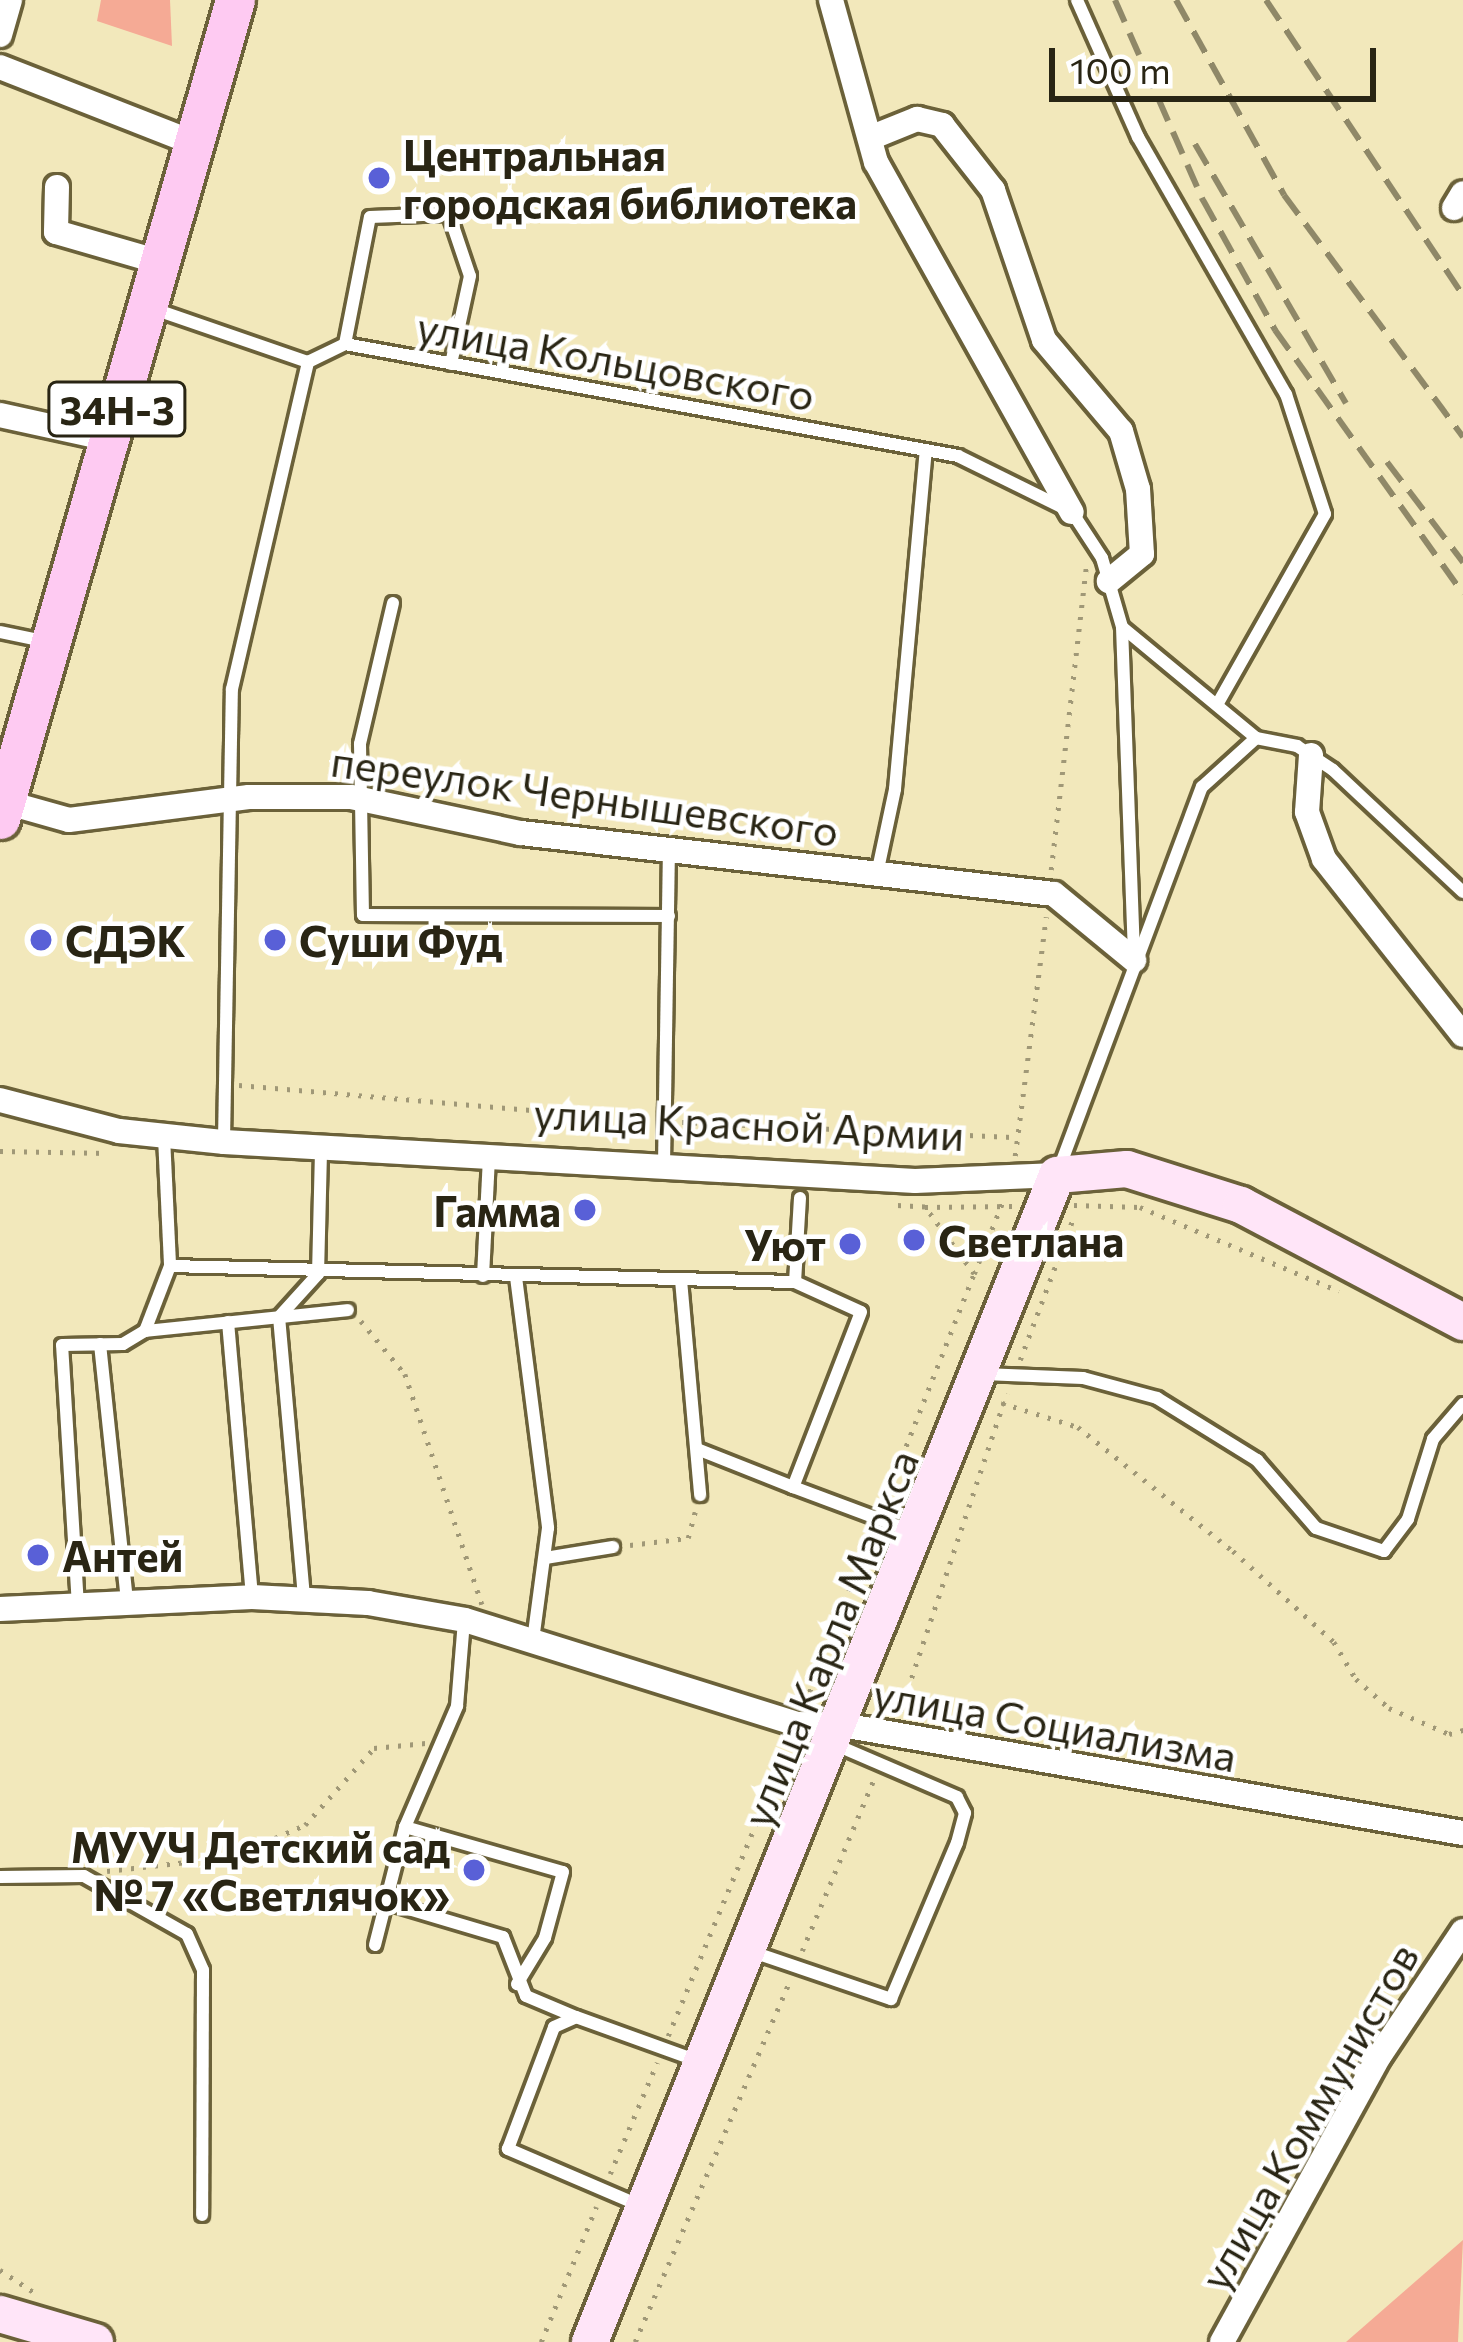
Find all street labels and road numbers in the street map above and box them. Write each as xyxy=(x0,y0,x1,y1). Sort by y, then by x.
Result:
street label: улица Кольцовского xyxy=(413,300,819,420)
road number: 34Н-3 xyxy=(45,376,189,442)
street label: переулок Чернышевского xyxy=(328,734,842,856)
street label: улица Красной Армии xyxy=(532,1087,966,1159)
street label: улица Карла Маркса xyxy=(730,1442,928,1834)
street label: улица Социализма xyxy=(870,1667,1240,1781)
street label: улица Коммунистов xyxy=(1188,1934,1428,2298)

